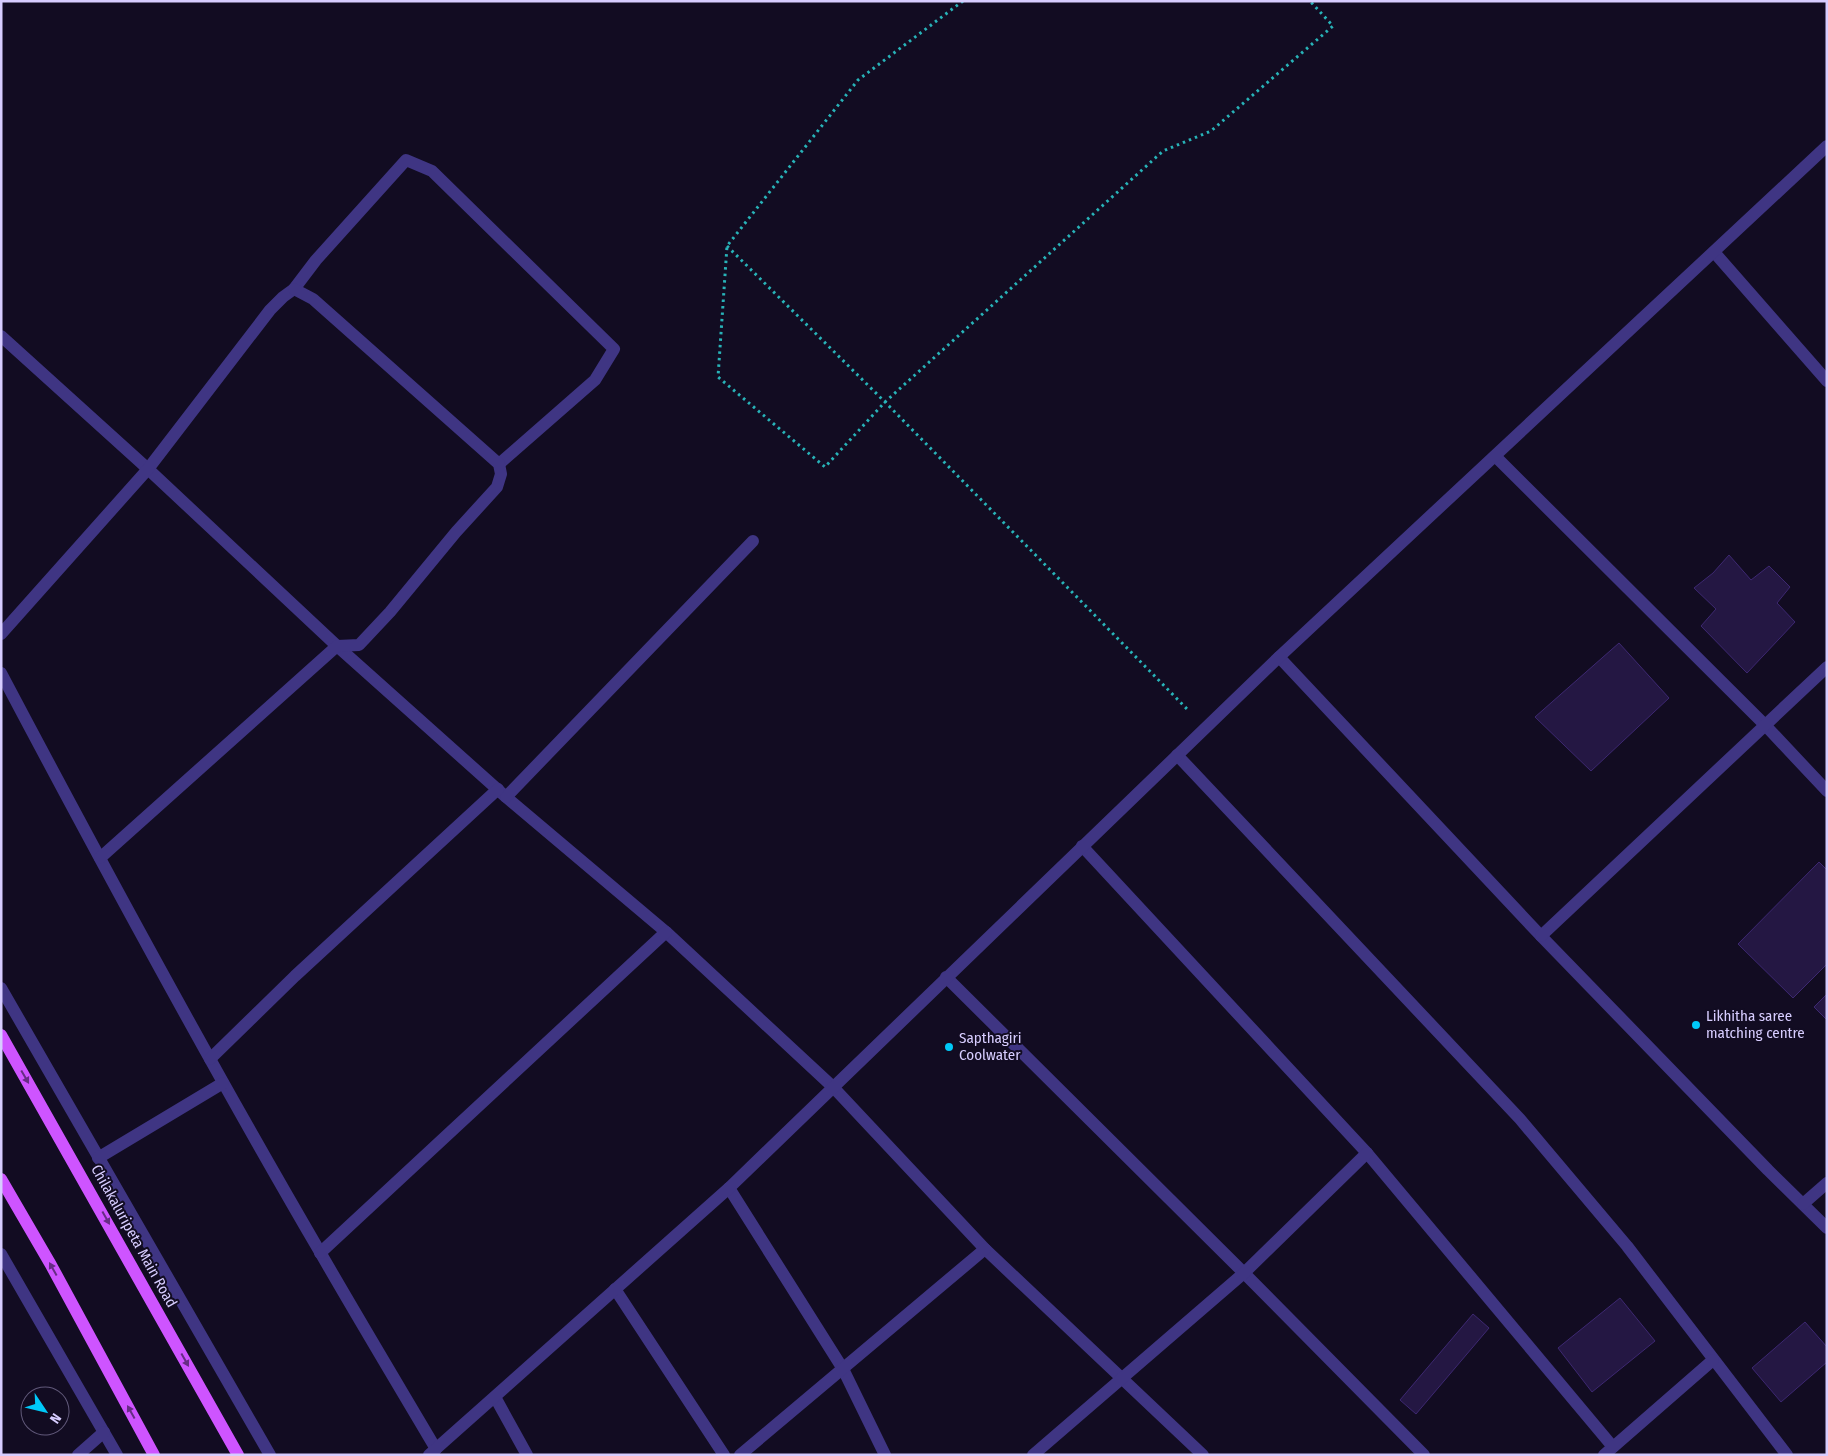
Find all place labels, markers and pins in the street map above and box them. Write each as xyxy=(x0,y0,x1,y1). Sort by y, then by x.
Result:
place label: Likhitha saree matching centre xyxy=(1706,1007,1805,1042)
marker: Likhitha saree matching centre xyxy=(1690,1019,1702,1031)
place label: Sapthagiri Coolwater xyxy=(959,1029,1022,1064)
marker: Sapthagiri Coolwater xyxy=(943,1041,955,1053)

